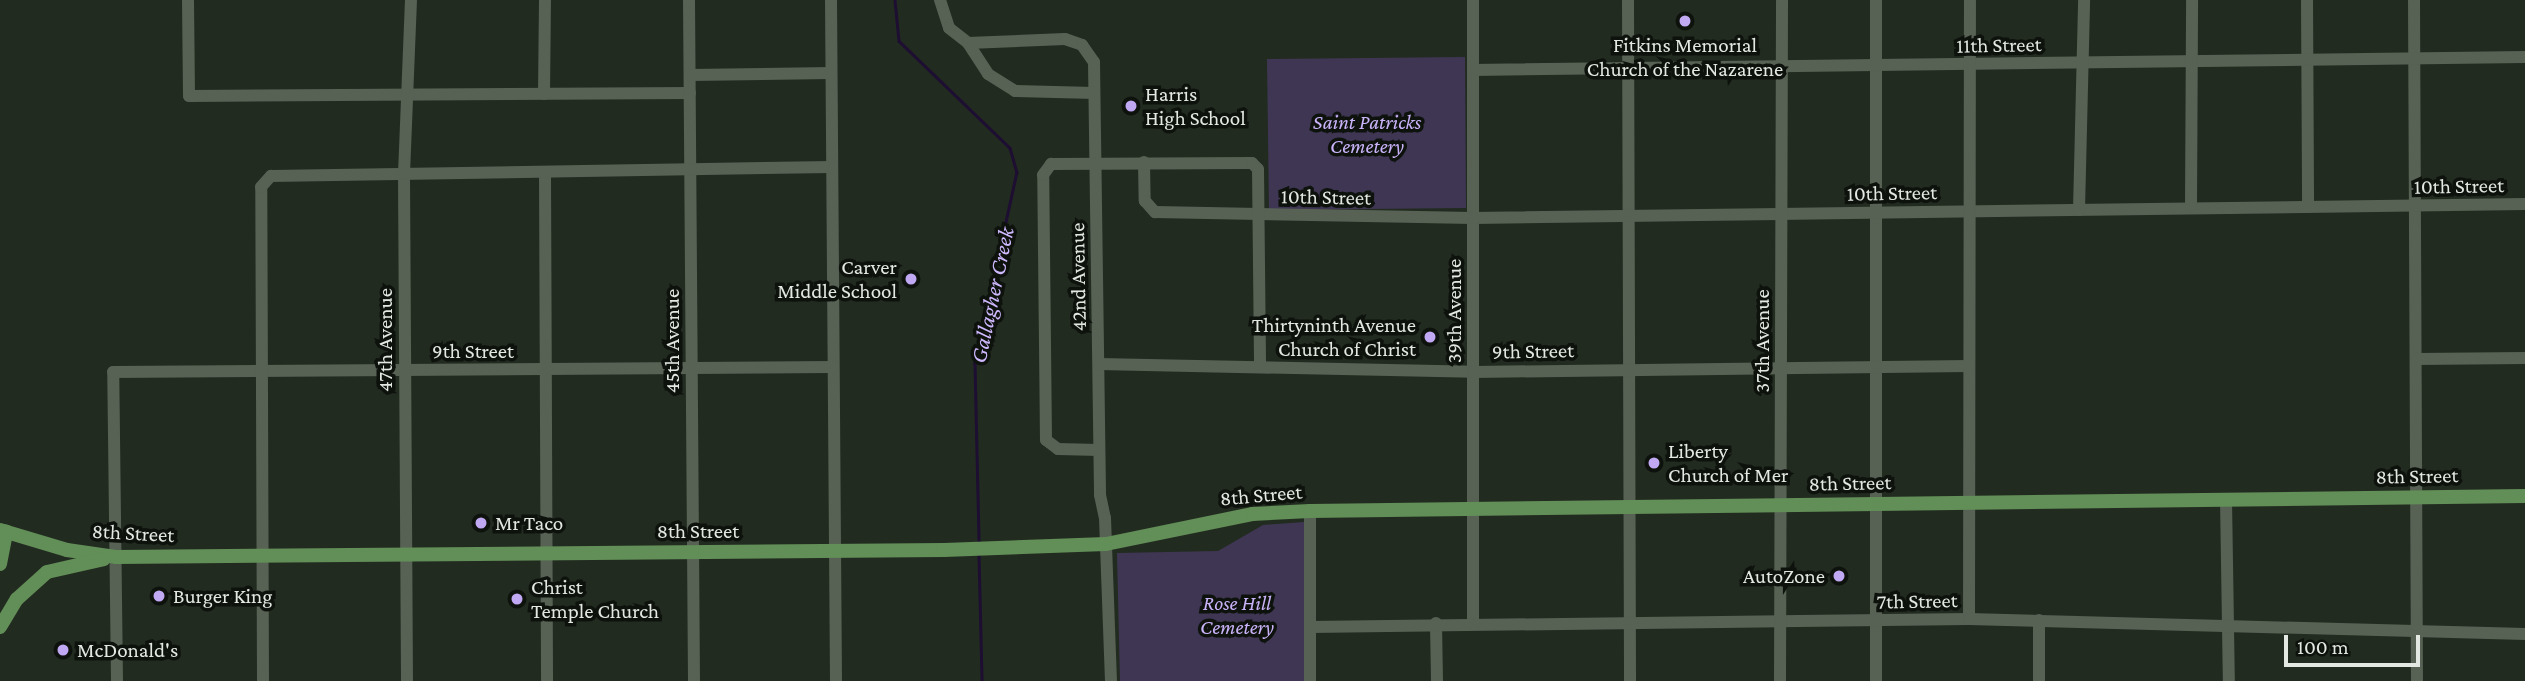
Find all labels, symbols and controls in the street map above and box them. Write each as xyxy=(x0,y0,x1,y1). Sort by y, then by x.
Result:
marker: Fitkins Memorial Church of the Nazarene xyxy=(1677,13,1693,29)
place label: Fitkins Memorial Church of the Nazarene xyxy=(1587,32,1783,82)
street label: 11th Street xyxy=(1956,32,2042,58)
place label: Harris High School xyxy=(1145,81,1246,131)
marker: Harris High School xyxy=(1123,98,1139,114)
park label: Saint Patricks Cemetery xyxy=(1313,109,1421,159)
street label: 10th Street xyxy=(2414,173,2504,199)
street label: 10th Street xyxy=(1847,180,1937,206)
street label: 10th Street xyxy=(1281,184,1371,210)
street label: 42nd Avenue xyxy=(1064,222,1092,332)
water label: Gallagher Creek xyxy=(964,224,1020,366)
place label: Carver Middle School xyxy=(777,254,897,304)
street label: 39th Avenue xyxy=(1441,259,1467,363)
marker: Carver Middle School xyxy=(903,271,919,287)
street label: 47th Avenue xyxy=(372,288,398,392)
street label: 45th Avenue xyxy=(659,289,685,393)
street label: 37th Avenue xyxy=(1749,289,1775,393)
place label: Thirtyninth Avenue Church of Christ xyxy=(1252,312,1416,362)
marker: Thirtyninth Avenue Church of Christ xyxy=(1422,329,1438,345)
street label: 9th Street xyxy=(432,338,514,364)
street label: 9th Street xyxy=(1492,338,1574,364)
place label: Liberty Church of Mer xyxy=(1668,438,1788,488)
marker: Liberty Church of Mer xyxy=(1646,455,1662,471)
street label: 8th Street xyxy=(2376,463,2458,489)
street label: 8th Street xyxy=(1809,470,1891,496)
street label: 8th Street xyxy=(1219,479,1303,511)
place label: Mr Taco xyxy=(495,510,563,536)
marker: Mr Taco xyxy=(473,515,489,531)
street label: 8th Street xyxy=(91,518,175,548)
street label: 8th Street xyxy=(657,518,739,544)
place label: AutoZone xyxy=(1743,563,1825,589)
marker: AutoZone xyxy=(1831,568,1847,584)
place label: Christ Temple Church xyxy=(531,574,659,624)
place label: Burger King xyxy=(173,583,272,609)
marker: Burger King xyxy=(151,588,167,604)
street label: 7th Street xyxy=(1876,588,1958,614)
park label: Rose Hill Cemetery xyxy=(1200,590,1274,640)
marker: Christ Temple Church xyxy=(509,591,525,607)
scale bar xyxy=(2287,622,2424,666)
text: 100 m xyxy=(2297,635,2349,659)
place label: McDonald's xyxy=(77,637,178,663)
marker: McDonald's xyxy=(55,642,71,658)

